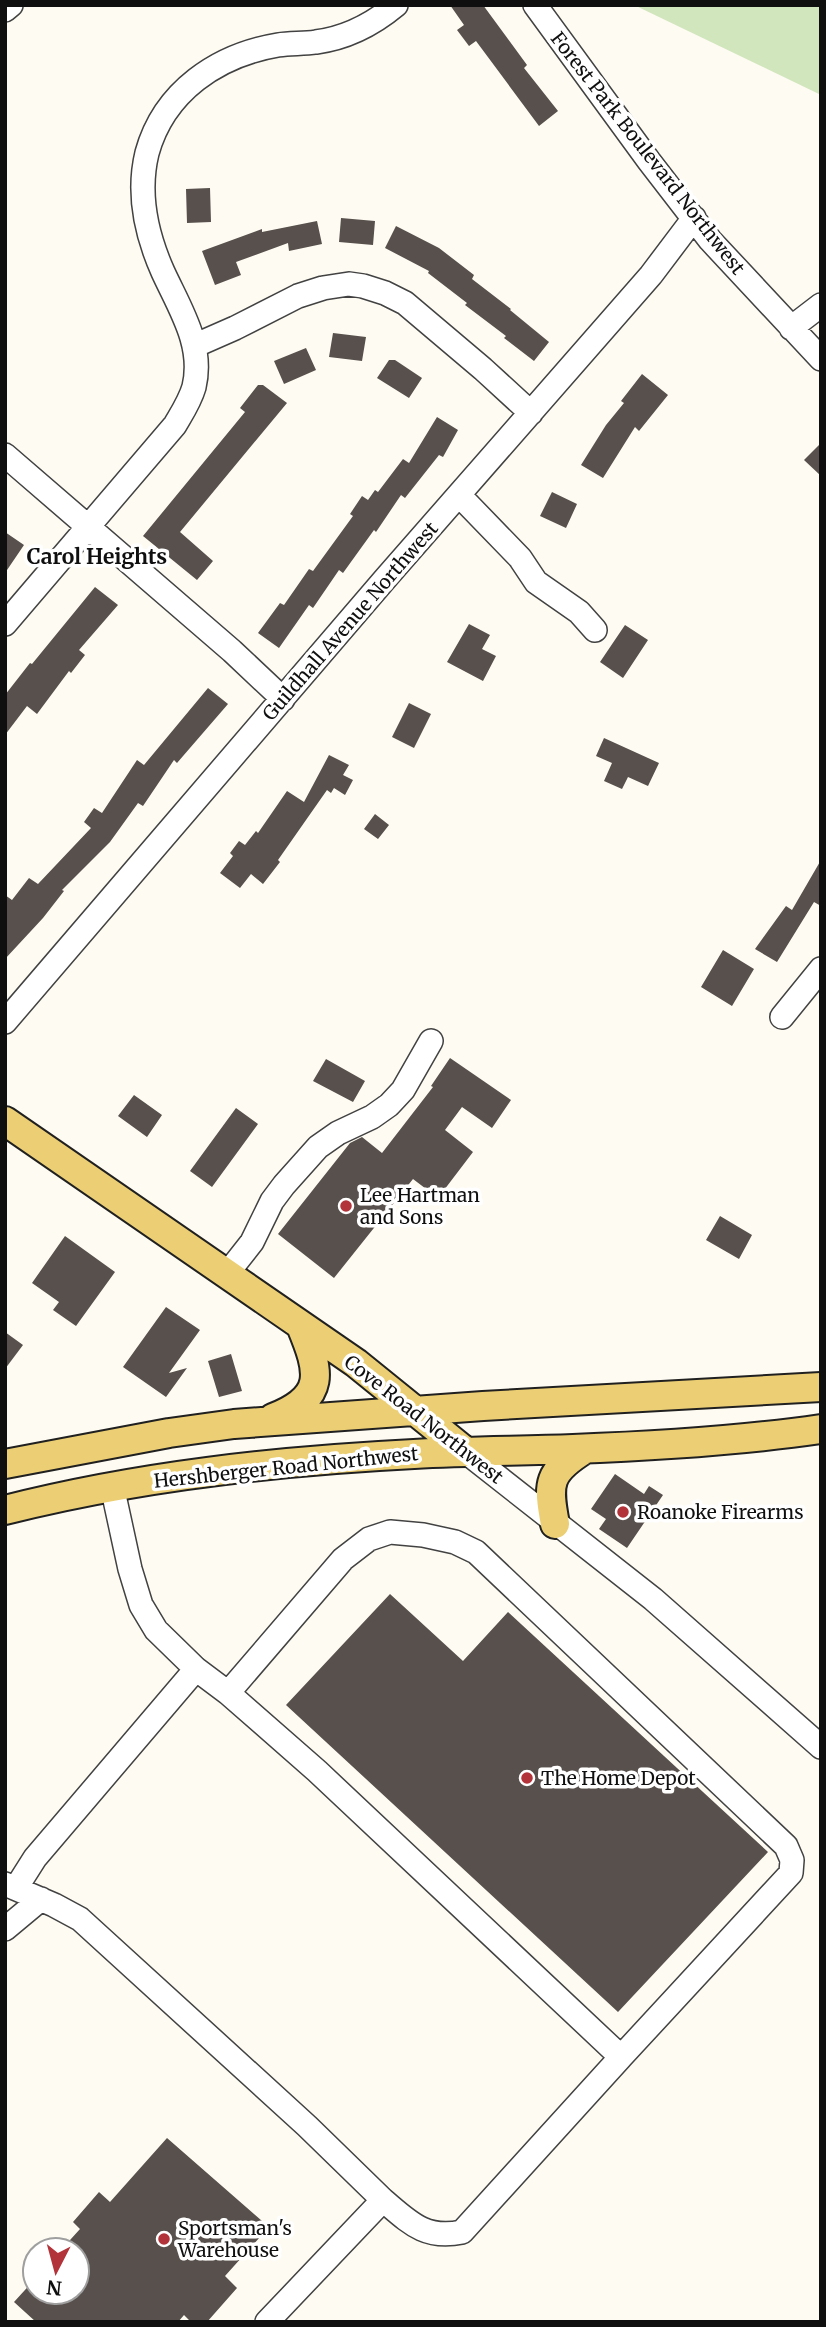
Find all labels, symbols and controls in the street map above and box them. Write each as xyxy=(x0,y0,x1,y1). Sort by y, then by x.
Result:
street label: Forest Park Boulevard Northwest xyxy=(546,27,751,280)
street label: Guildhall Avenue Northwest xyxy=(257,516,443,725)
district label: Carol Heights xyxy=(27,543,167,570)
place label: Lee Hartman and Sons xyxy=(360,1183,480,1229)
marker: Lee Hartman and Sons xyxy=(338,1198,354,1214)
street label: Cove Road Northwest xyxy=(340,1349,509,1489)
street label: Hershberger Road Northwest xyxy=(153,1441,420,1493)
place label: Roanoke Firearms xyxy=(637,1500,804,1524)
marker: Roanoke Firearms xyxy=(615,1504,631,1520)
place label: The Home Depot xyxy=(541,1766,696,1790)
marker: The Home Depot xyxy=(519,1770,535,1786)
place label: Sportsman's Warehouse xyxy=(177,2216,292,2262)
marker: Sportsman's Warehouse xyxy=(156,2231,172,2247)
north arrow xyxy=(21,2236,91,2306)
text: N xyxy=(46,2275,63,2301)

